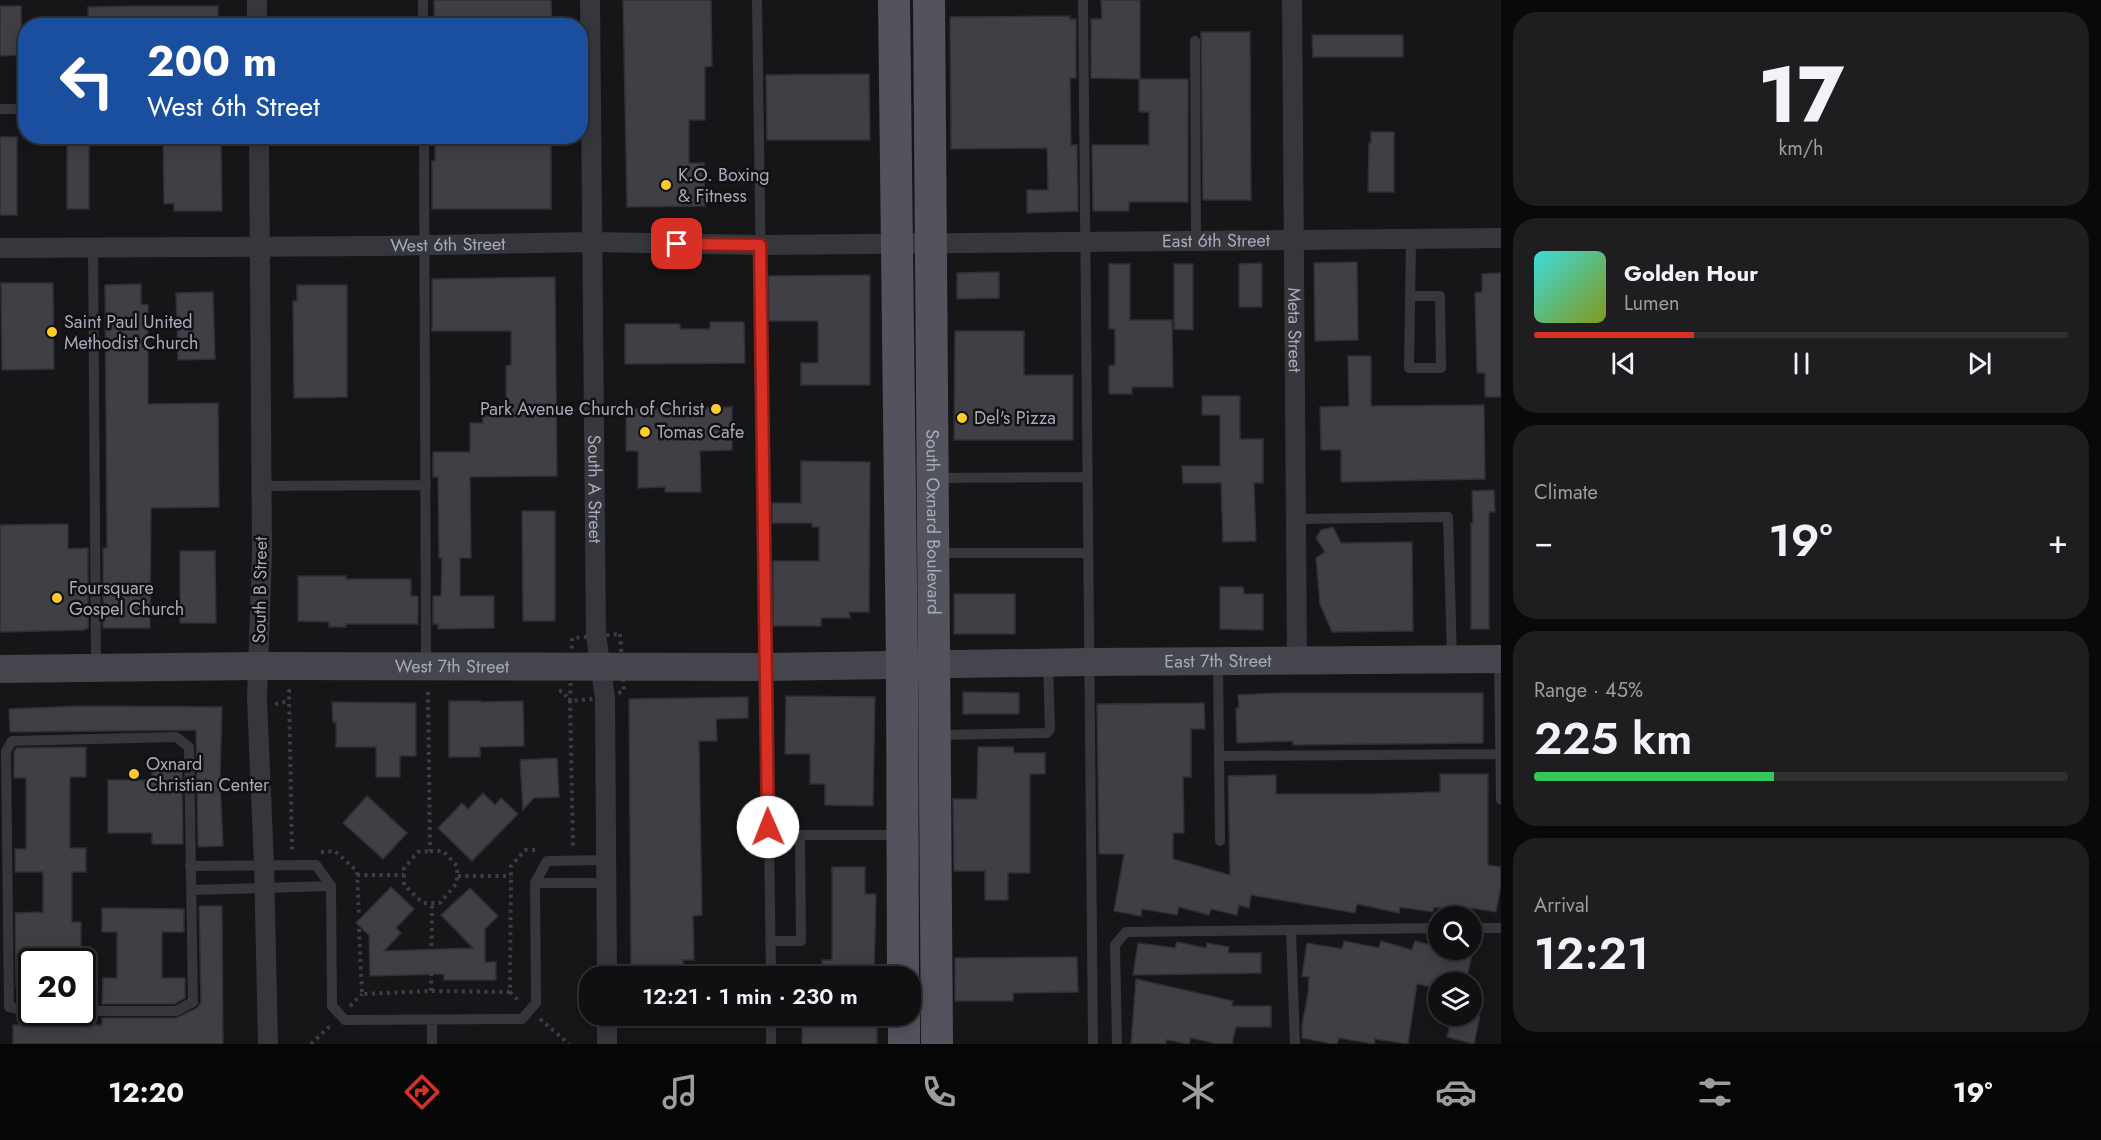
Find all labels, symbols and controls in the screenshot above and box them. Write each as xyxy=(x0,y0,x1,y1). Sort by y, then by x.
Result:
text: 200 m xyxy=(147,31,277,92)
text: 17 xyxy=(1758,39,1844,151)
icon: left xyxy=(48,42,126,120)
text: West 6th Street xyxy=(147,87,320,126)
text: km/h xyxy=(1778,134,1824,163)
place label: K.O. Boxing & Fitness xyxy=(678,162,770,209)
marker: K.O. Boxing & Fitness xyxy=(659,178,673,192)
pin xyxy=(651,218,702,269)
icon: arrive xyxy=(660,227,693,260)
street label: East 6th Street xyxy=(1162,227,1271,254)
street label: West 6th Street xyxy=(390,231,507,259)
text: Golden Hour xyxy=(1624,257,1758,289)
street label: Meta Street xyxy=(1281,287,1308,373)
text: Lumen xyxy=(1624,289,1680,318)
place label: Saint Paul United Methodist Church xyxy=(64,309,199,356)
marker: Saint Paul United Methodist Church xyxy=(45,325,59,339)
icon: previous xyxy=(1607,347,1640,380)
icon: pause xyxy=(1785,347,1818,380)
icon: next xyxy=(1963,347,1996,380)
place label: Park Avenue Church of Christ xyxy=(480,396,705,422)
marker: Park Avenue Church of Christ xyxy=(709,402,723,416)
place label: Del's Pizza xyxy=(974,405,1056,431)
marker: Del's Pizza xyxy=(955,411,969,425)
place label: Tomas Cafe xyxy=(657,419,744,445)
marker: Tomas Cafe xyxy=(638,425,652,439)
street label: South Oxnard Boulevard xyxy=(919,429,947,615)
street label: South A Street xyxy=(581,435,608,544)
text: Climate xyxy=(1534,478,1598,507)
text: 19° xyxy=(1769,508,1833,573)
text: − xyxy=(1534,518,1553,565)
text: + xyxy=(2048,518,2068,565)
street label: South B Street xyxy=(246,536,274,644)
place label: Foursquare Gospel Church xyxy=(69,575,184,622)
marker: Foursquare Gospel Church xyxy=(50,591,64,605)
street label: East 7th Street xyxy=(1164,648,1272,674)
street label: West 7th Street xyxy=(395,653,510,679)
text: Range · 45% xyxy=(1534,676,1643,705)
text: 225 km xyxy=(1534,706,1692,771)
place label: Oxnard Christian Center xyxy=(146,751,270,798)
marker: Oxnard Christian Center xyxy=(127,767,141,781)
position arrow xyxy=(736,795,800,859)
text: Arrival xyxy=(1534,891,1589,920)
map controls xyxy=(1428,906,1482,1026)
button: search xyxy=(1428,906,1482,960)
text: 12:21 xyxy=(1534,921,1649,986)
speed limit sign: 20 xyxy=(18,948,96,1026)
button: layers xyxy=(1428,972,1482,1026)
text: 12:21 · 1 min · 230 m xyxy=(642,980,858,1012)
icon: directions xyxy=(401,1071,443,1113)
icon: music xyxy=(659,1071,701,1113)
icon: phone xyxy=(918,1071,960,1113)
icon: climate xyxy=(1177,1071,1219,1113)
icon: car xyxy=(1435,1071,1477,1113)
icon: filters xyxy=(1694,1071,1736,1113)
text: 12:20 xyxy=(108,1073,184,1112)
text: 19° xyxy=(1953,1073,1993,1112)

